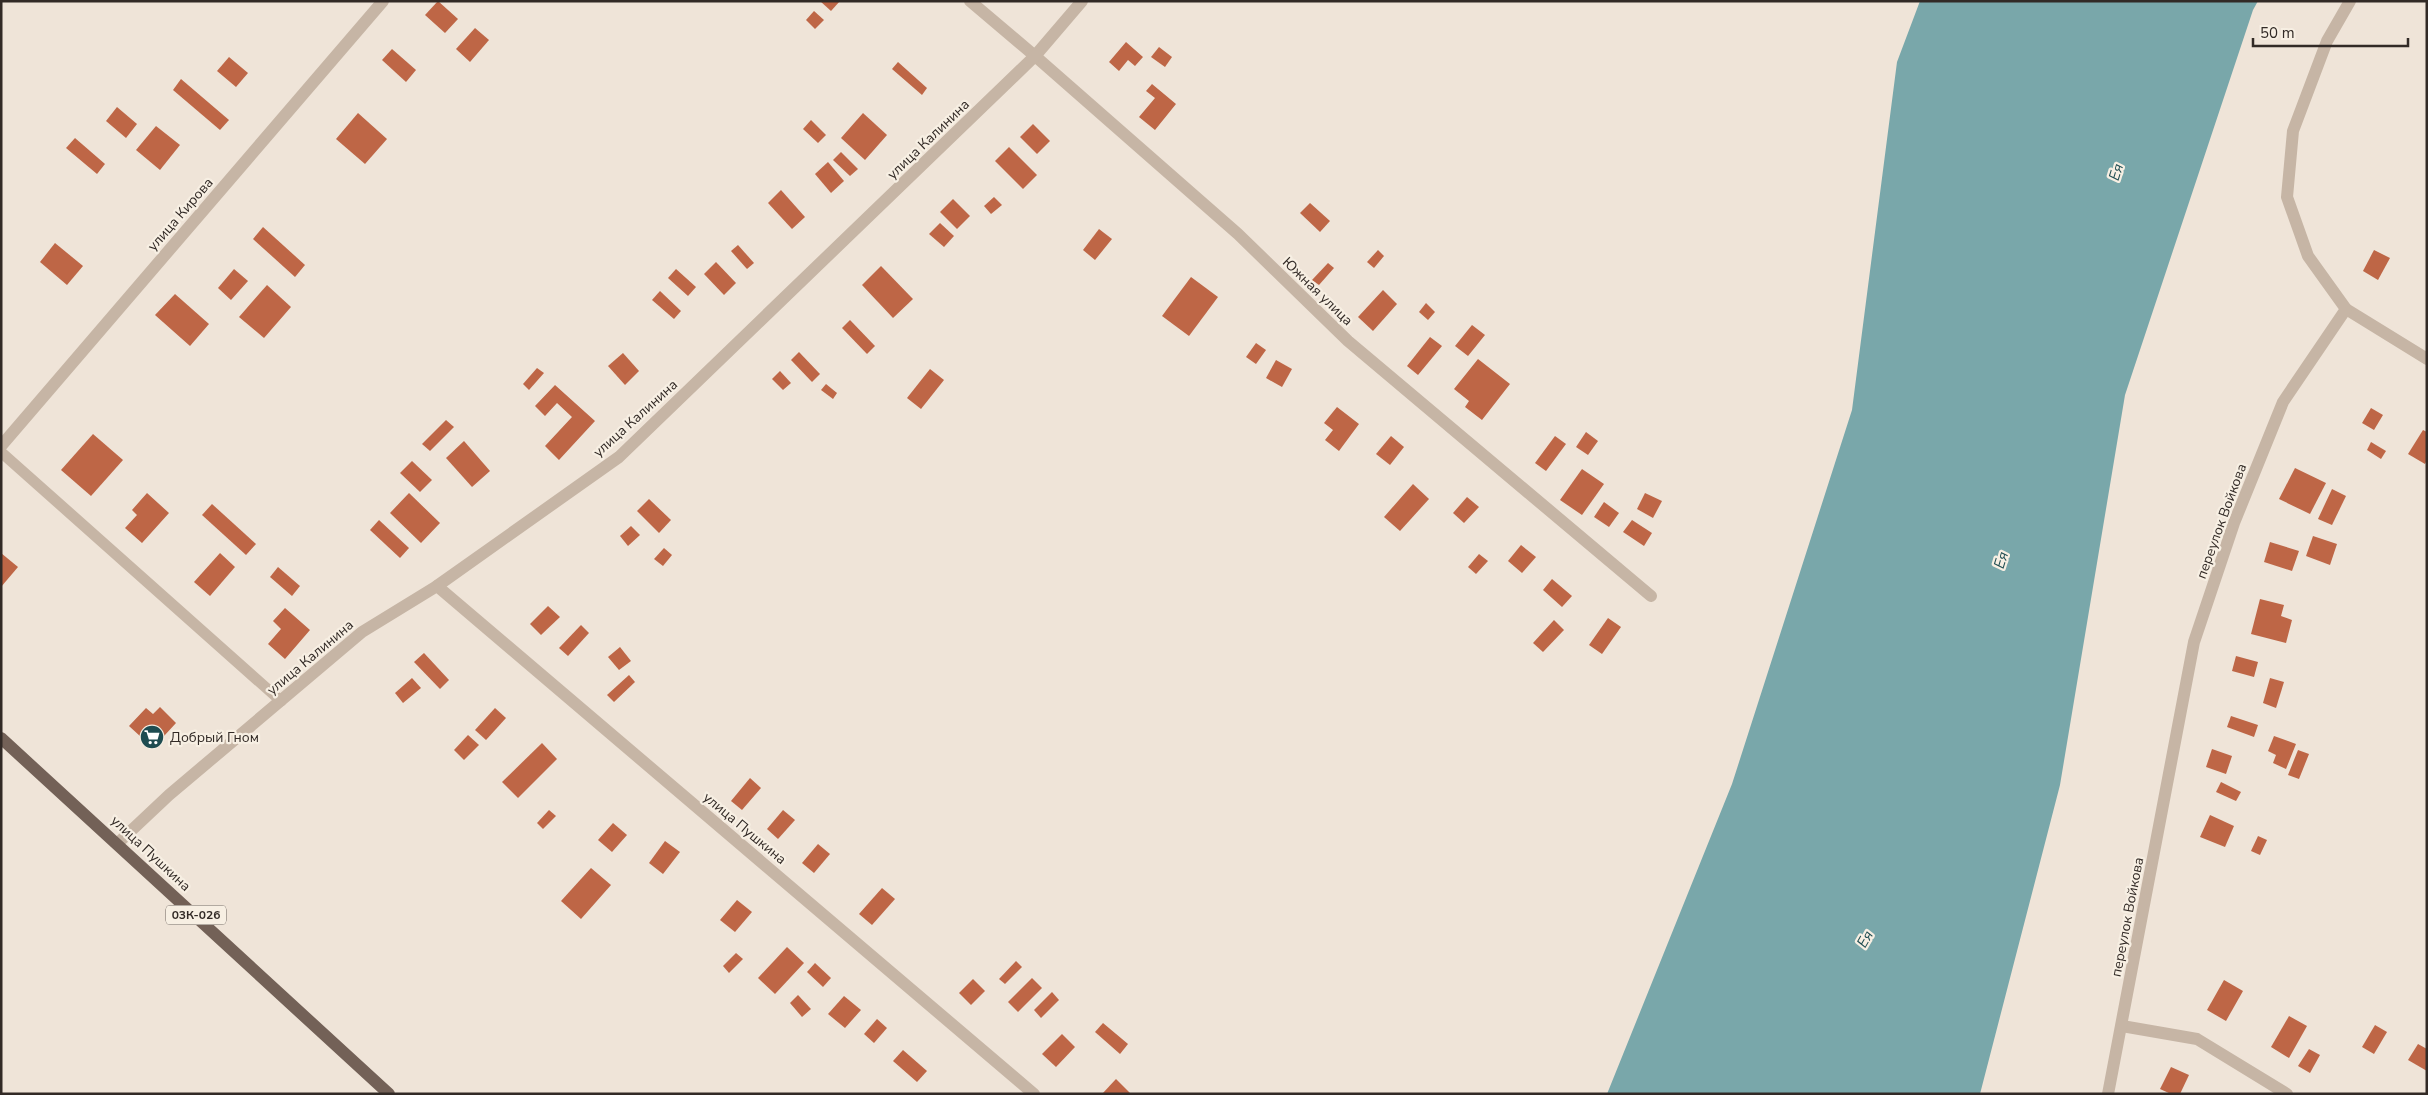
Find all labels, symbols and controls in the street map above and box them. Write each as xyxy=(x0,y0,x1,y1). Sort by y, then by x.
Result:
scale bar xyxy=(2253,15,2408,47)
text: 50 m xyxy=(2260,23,2295,43)
street label: улица Калинина xyxy=(883,95,974,184)
water label: Ея xyxy=(2104,161,2128,183)
street label: улица Кирова xyxy=(143,174,217,255)
street label: Южная улица xyxy=(1278,253,1357,330)
street label: улица Калинина xyxy=(589,375,682,461)
street label: переулок Войкова xyxy=(2192,461,2251,581)
water label: Ея xyxy=(1989,549,2013,571)
street label: улица Калинина xyxy=(263,616,358,699)
supermarket icon: Добрый Гном xyxy=(139,724,165,750)
place label: Добрый Гном xyxy=(170,728,259,747)
street label: улица Пушкина xyxy=(699,788,790,869)
street label: улица Пушкина xyxy=(106,811,195,895)
street label: переулок Войкова xyxy=(2107,856,2148,979)
road number: 03К-026 xyxy=(166,906,226,924)
water label: Ея xyxy=(1852,927,1878,951)

